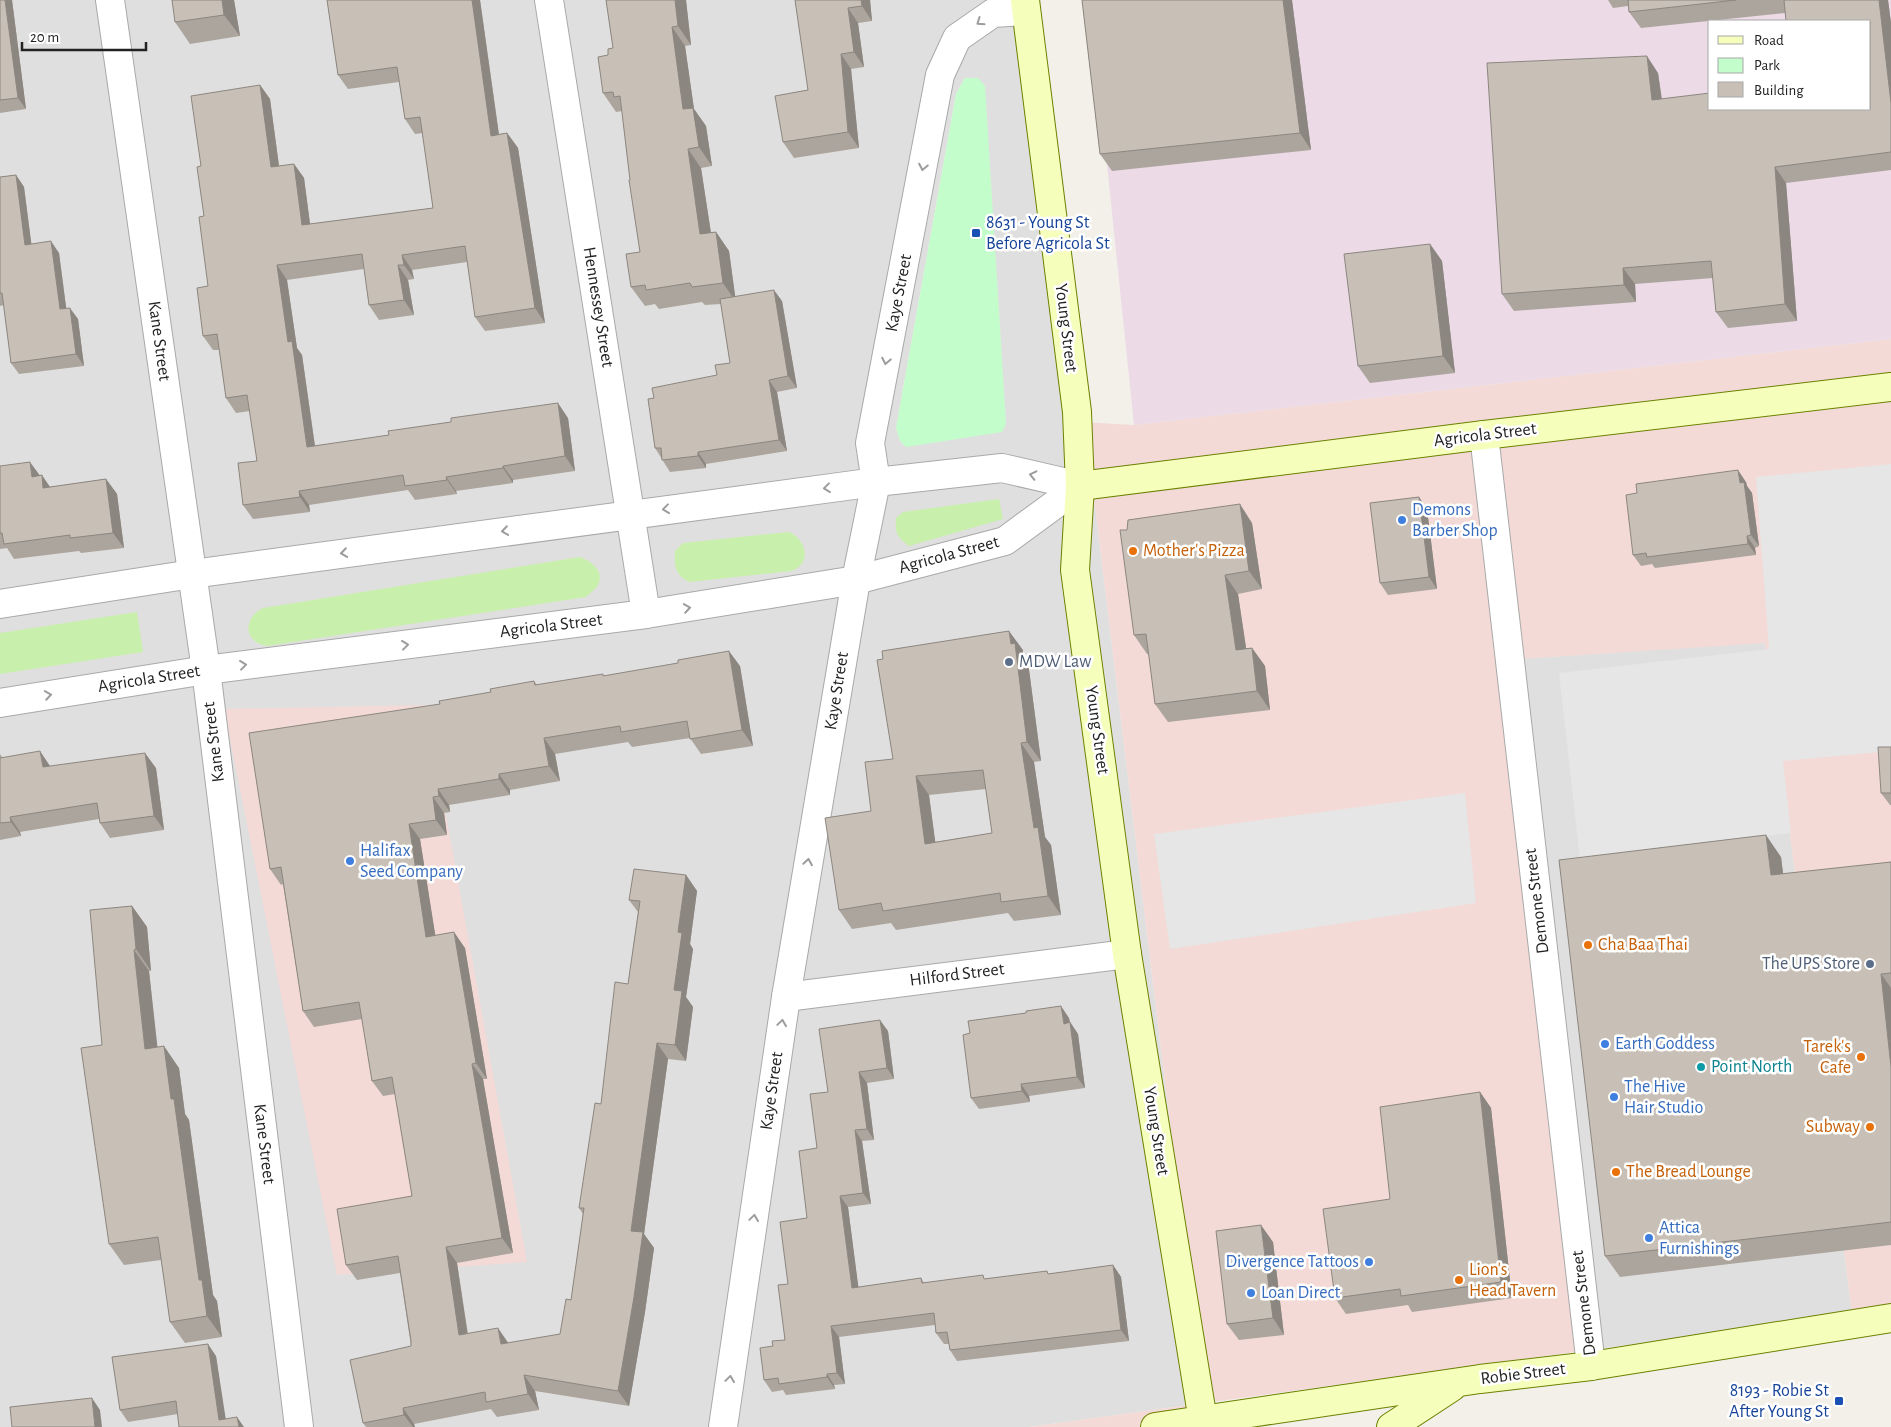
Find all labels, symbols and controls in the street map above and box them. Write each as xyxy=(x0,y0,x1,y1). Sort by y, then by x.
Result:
one-way arrow xyxy=(976,16,986,25)
scale bar xyxy=(22,20,146,52)
legend xyxy=(1708,20,1871,110)
text: 20 m xyxy=(30,30,59,45)
text: Road xyxy=(1754,33,1784,48)
text: Park xyxy=(1754,58,1780,73)
text: Building xyxy=(1754,83,1804,98)
one-way arrow xyxy=(918,162,928,171)
place label: 8631 - Young St Before Agricola St xyxy=(986,214,1110,253)
marker: 8631 - Young St Before Agricola St xyxy=(970,227,982,239)
street label: Hennessey Street xyxy=(580,246,616,369)
street label: Kaye Street xyxy=(883,252,915,333)
street label: Young Street xyxy=(1052,282,1080,374)
street label: Kane Street xyxy=(144,300,174,382)
one-way arrow xyxy=(881,356,892,365)
street label: Agricola Street xyxy=(1433,420,1538,450)
one-way arrow xyxy=(1028,470,1037,481)
one-way arrow xyxy=(823,482,831,493)
place label: Demons Barber Shop xyxy=(1412,501,1498,540)
one-way arrow xyxy=(662,503,670,514)
marker: Demons Barber Shop xyxy=(1396,514,1408,526)
one-way arrow xyxy=(501,525,509,536)
street label: Agricola Street xyxy=(897,533,1001,577)
place label: Mother's Pizza xyxy=(1143,542,1245,560)
marker: Mother's Pizza xyxy=(1127,545,1139,557)
one-way arrow xyxy=(340,547,348,558)
one-way arrow xyxy=(683,603,691,613)
street label: Agricola Street xyxy=(499,611,604,641)
one-way arrow xyxy=(401,640,409,651)
street label: Kaye Street xyxy=(822,650,852,731)
place label: MDW Law xyxy=(1019,653,1091,671)
marker: MDW Law xyxy=(1003,656,1015,668)
one-way arrow xyxy=(240,660,248,671)
street label: Agricola Street xyxy=(97,662,202,696)
street label: Young Street xyxy=(1082,684,1112,776)
one-way arrow xyxy=(44,690,52,701)
street label: Kane Street xyxy=(200,701,228,783)
place label: Halifax Seed Company xyxy=(360,842,463,881)
street label: Demone Street xyxy=(1522,847,1552,955)
marker: Halifax Seed Company xyxy=(344,855,356,867)
one-way arrow xyxy=(803,858,813,867)
place label: Cha Baa Thai xyxy=(1598,936,1688,954)
marker: Cha Baa Thai xyxy=(1582,939,1594,951)
place label: The UPS Store xyxy=(1762,955,1860,973)
marker: The UPS Store xyxy=(1864,958,1876,970)
street label: Hilford Street xyxy=(909,960,1006,990)
one-way arrow xyxy=(777,1018,787,1027)
place label: Earth Goddess xyxy=(1615,1035,1715,1053)
marker: Earth Goddess xyxy=(1599,1038,1611,1050)
place label: Tarek's Cafe xyxy=(1803,1038,1851,1077)
street label: Kaye Street xyxy=(758,1050,786,1131)
marker: Tarek's Cafe xyxy=(1855,1051,1867,1063)
place label: Point North xyxy=(1711,1058,1792,1076)
marker: Point North xyxy=(1695,1061,1707,1073)
place label: The Hive Hair Studio xyxy=(1624,1078,1703,1117)
street label: Young Street xyxy=(1140,1085,1172,1177)
marker: The Hive Hair Studio xyxy=(1608,1091,1620,1103)
street label: Kane Street xyxy=(250,1103,278,1185)
place label: Subway xyxy=(1806,1118,1860,1136)
marker: Subway xyxy=(1864,1121,1876,1133)
place label: The Bread Lounge xyxy=(1626,1163,1751,1181)
marker: The Bread Lounge xyxy=(1610,1166,1622,1178)
one-way arrow xyxy=(748,1214,758,1222)
place label: Attica Furnishings xyxy=(1659,1219,1740,1258)
marker: Attica Furnishings xyxy=(1643,1232,1655,1244)
street label: Demone Street xyxy=(1569,1249,1599,1357)
place label: Divergence Tattoos xyxy=(1225,1253,1359,1271)
marker: Divergence Tattoos xyxy=(1363,1256,1375,1268)
place label: Lion's Head Tavern xyxy=(1469,1261,1556,1300)
marker: Lion's Head Tavern xyxy=(1453,1274,1465,1286)
place label: Loan Direct xyxy=(1261,1284,1340,1302)
marker: Loan Direct xyxy=(1245,1287,1257,1299)
street label: Robie Street xyxy=(1480,1360,1567,1388)
one-way arrow xyxy=(724,1374,735,1382)
place label: 8193 - Robie St After Young St xyxy=(1729,1382,1829,1421)
marker: 8193 - Robie St After Young St xyxy=(1833,1395,1845,1407)

